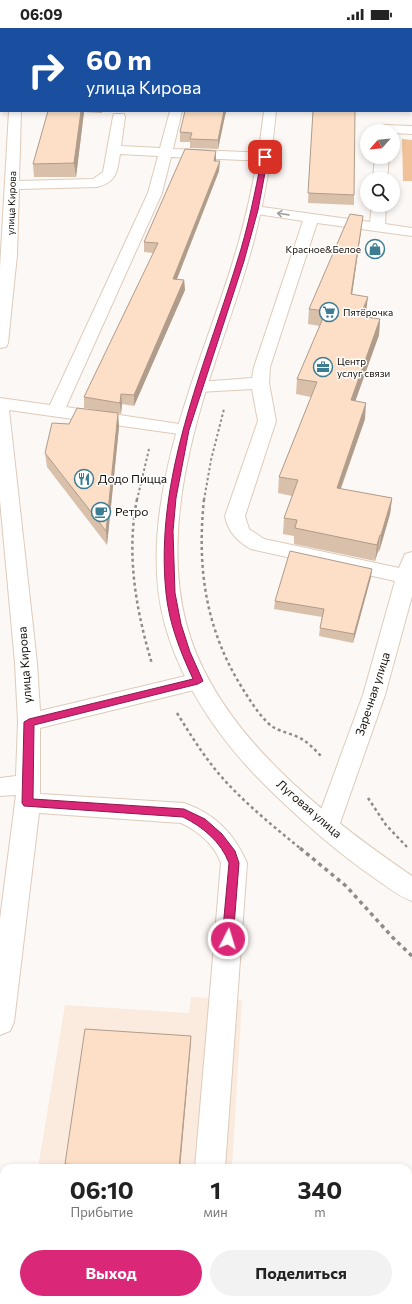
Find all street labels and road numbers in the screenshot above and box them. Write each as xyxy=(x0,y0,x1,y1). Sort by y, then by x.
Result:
street label: улица Кирова xyxy=(4,171,18,235)
street label: улица Кирова xyxy=(14,626,34,704)
street label: Заречная улица xyxy=(352,650,392,737)
street label: Луговая улица xyxy=(274,776,345,840)

